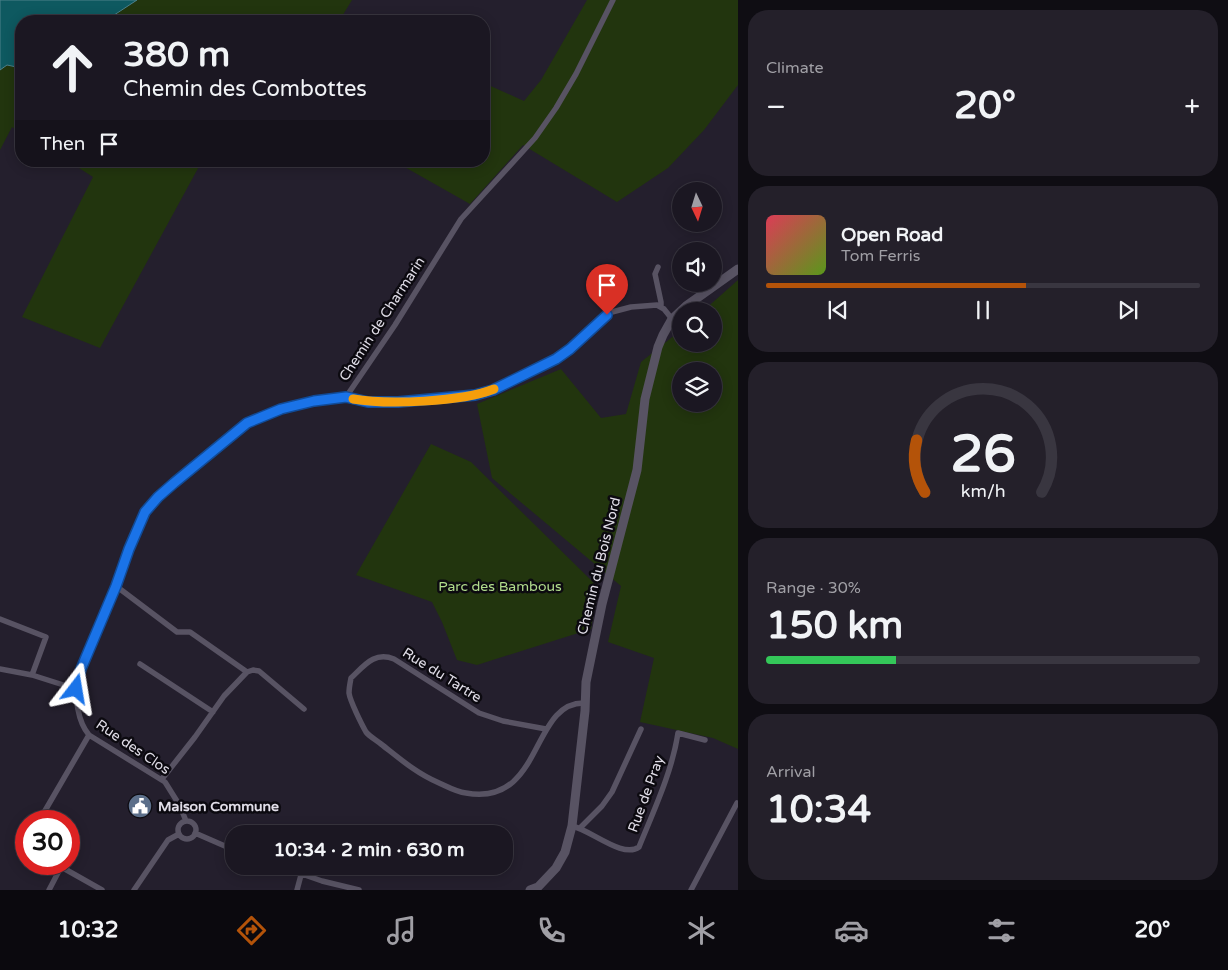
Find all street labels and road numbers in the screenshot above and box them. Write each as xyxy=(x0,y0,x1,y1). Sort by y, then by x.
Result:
street label: Chemin de Charmarin xyxy=(335,254,429,384)
street label: Chemin du Bois Nord xyxy=(574,495,624,637)
street label: Rue du Tartre xyxy=(399,644,485,706)
street label: Rue des Clos xyxy=(93,716,173,778)
street label: Rue de Pray xyxy=(624,753,668,835)

